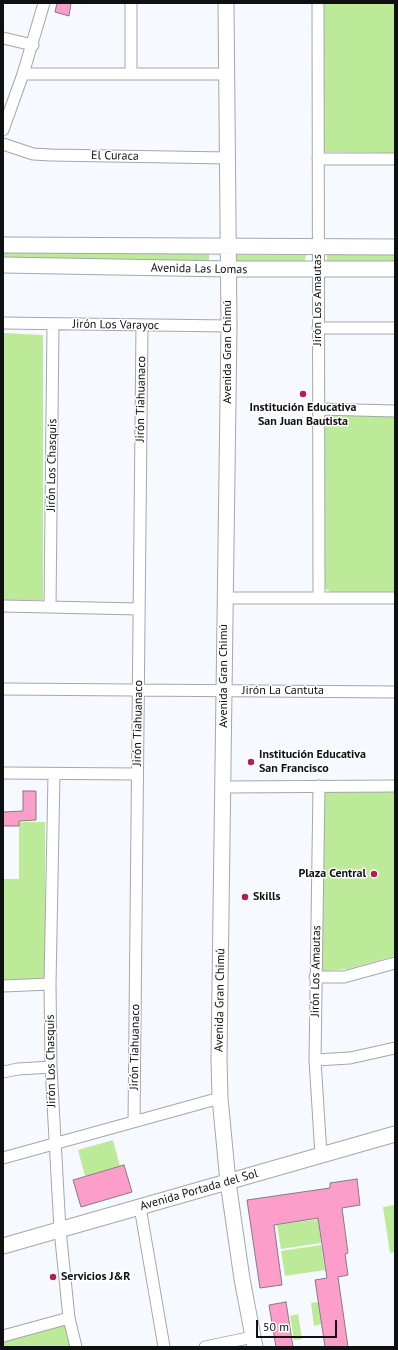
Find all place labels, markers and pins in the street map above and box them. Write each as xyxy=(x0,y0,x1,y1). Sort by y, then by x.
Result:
marker: Institución Educativa San Juan Bautista xyxy=(298,389,308,399)
place label: Institución Educativa San Juan Bautista xyxy=(250,401,356,429)
place label: Institución Educativa San Francisco xyxy=(259,748,366,776)
marker: Institución Educativa San Francisco xyxy=(246,757,256,767)
place label: Plaza Central xyxy=(298,867,366,881)
marker: Plaza Central xyxy=(369,869,379,879)
place label: Skills xyxy=(253,890,281,904)
marker: Skills xyxy=(240,892,250,902)
place label: Servicios J&R xyxy=(61,1270,131,1284)
marker: Servicios J&R xyxy=(48,1272,58,1282)

